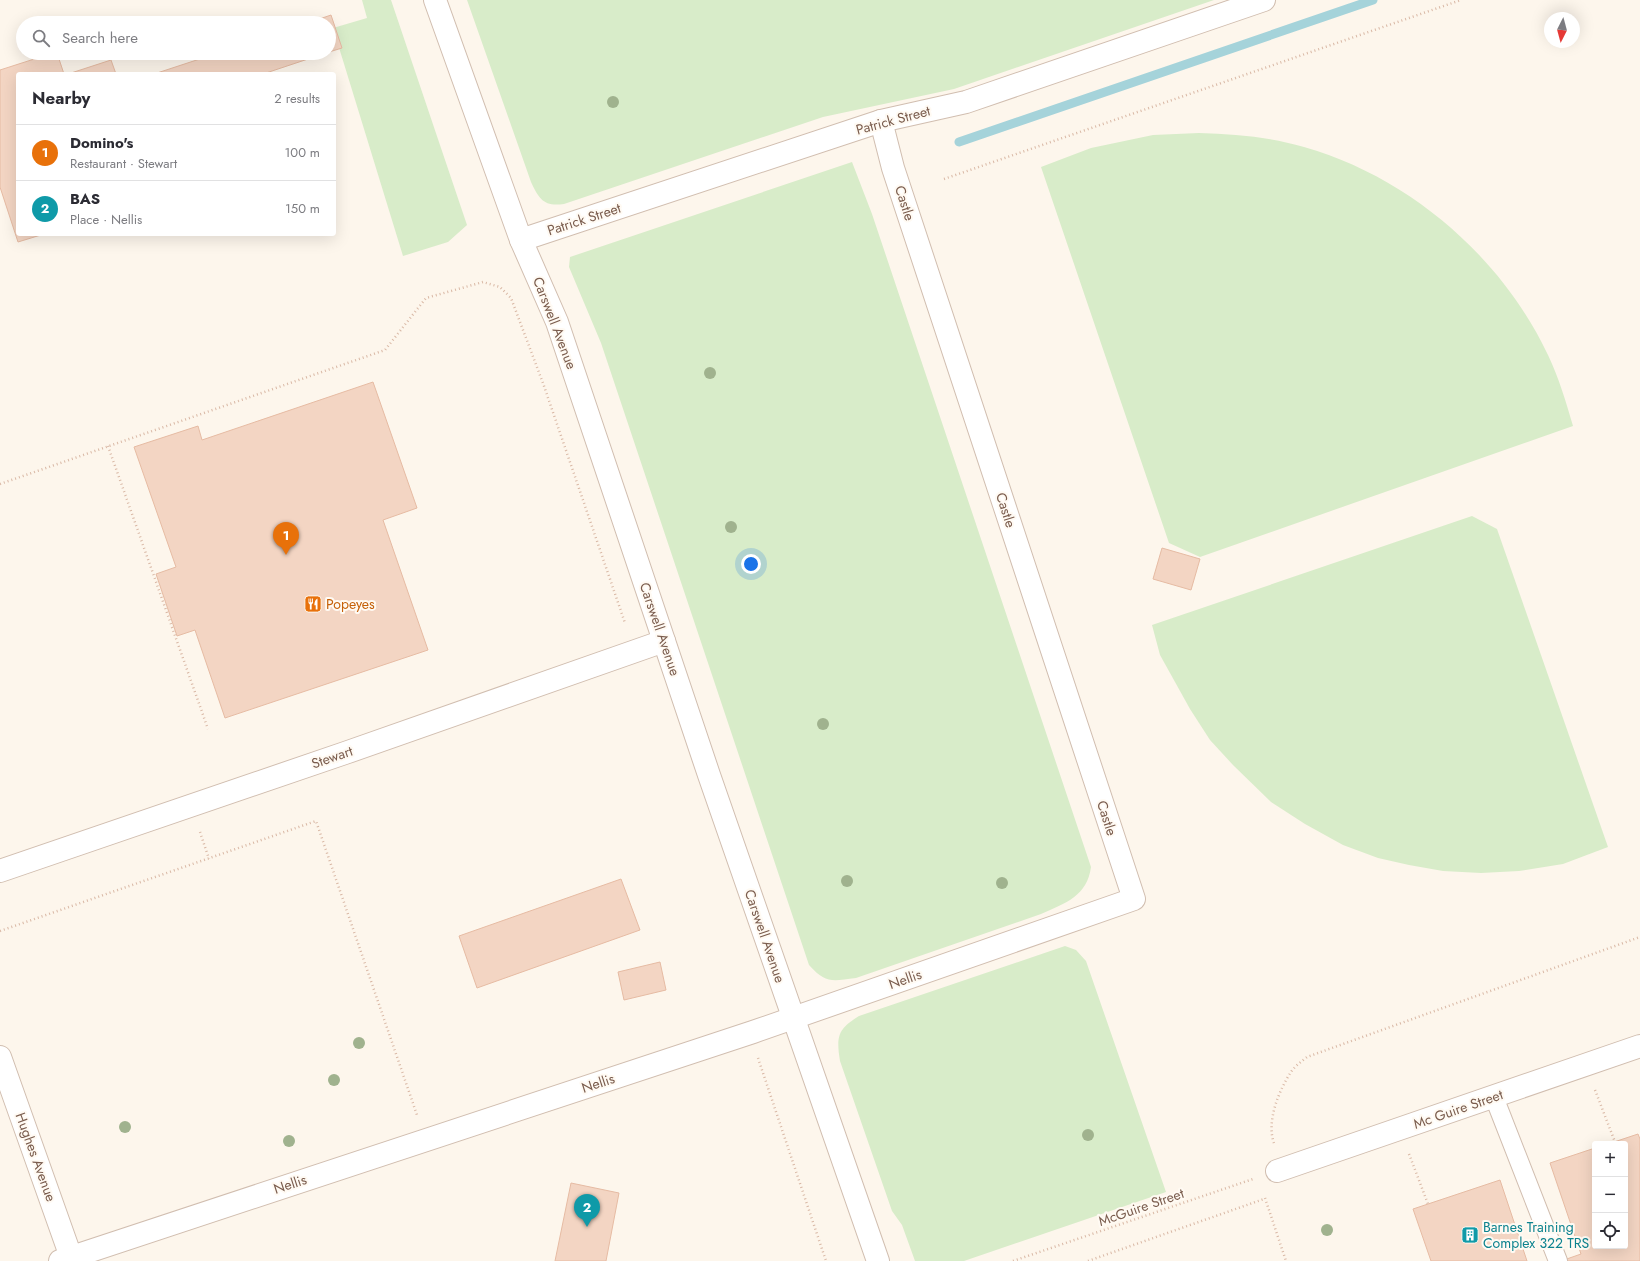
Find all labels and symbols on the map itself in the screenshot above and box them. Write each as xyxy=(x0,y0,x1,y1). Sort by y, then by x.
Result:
north arrow xyxy=(1544,12,1580,48)
street label: Patrick Street xyxy=(854,100,933,140)
street label: Castle xyxy=(890,183,920,223)
street label: Patrick Street xyxy=(545,198,624,240)
street label: Carswell Avenue xyxy=(528,274,582,372)
street label: Castle xyxy=(991,490,1021,530)
pin: 1 xyxy=(273,522,299,555)
your location xyxy=(741,554,761,574)
street label: Carswell Avenue xyxy=(635,580,685,678)
restaurant icon: Popeyes xyxy=(303,594,323,614)
place label: Popeyes xyxy=(326,594,375,614)
street label: Stewart xyxy=(309,740,356,773)
street label: Castle xyxy=(1092,798,1122,838)
street label: Carswell Avenue xyxy=(740,887,790,985)
street label: Nellis xyxy=(886,964,925,994)
street label: Nellis xyxy=(579,1068,617,1098)
street label: Mc Guire Street xyxy=(1411,1084,1506,1134)
street label: Hughes Avenue xyxy=(11,1110,61,1204)
street label: Nellis xyxy=(271,1169,309,1199)
street label: McGuire Street xyxy=(1096,1183,1187,1231)
pin: 2 xyxy=(574,1194,600,1227)
place label: Barnes Training Complex 322 TRS xyxy=(1483,1217,1590,1253)
building icon: Barnes Training Complex 322 TRS xyxy=(1460,1225,1480,1245)

